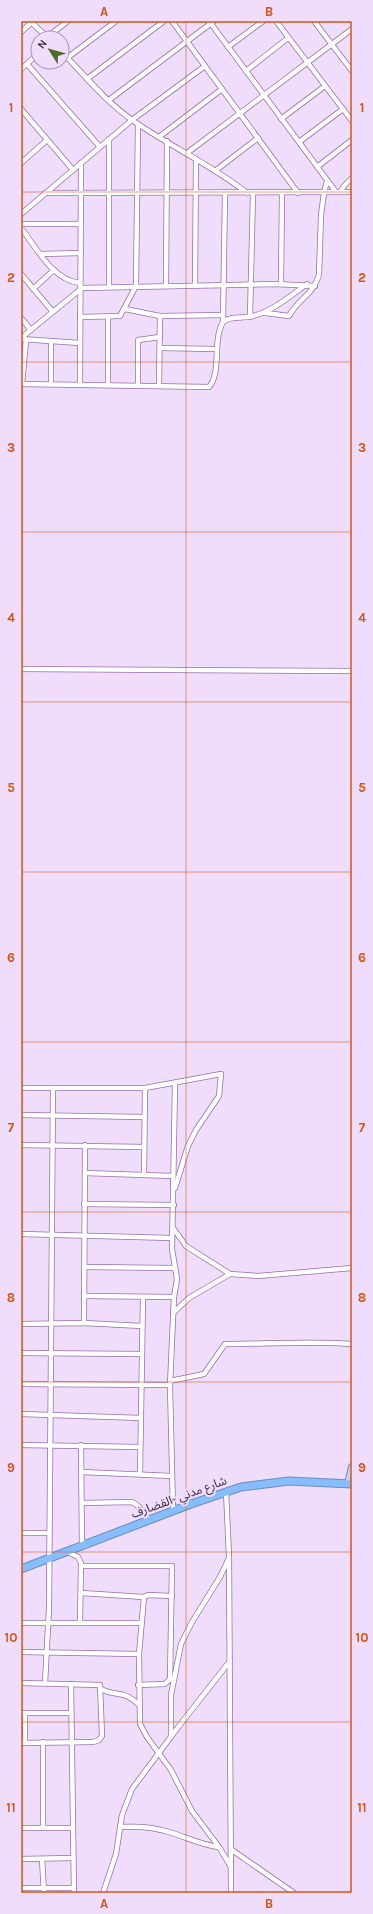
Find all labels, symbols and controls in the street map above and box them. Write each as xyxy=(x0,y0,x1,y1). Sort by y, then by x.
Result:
text: A xyxy=(100,4,108,19)
text: B xyxy=(265,4,273,19)
north arrow xyxy=(30,30,70,70)
text: N xyxy=(35,37,50,51)
text: 1 xyxy=(9,100,13,115)
text: 1 xyxy=(360,100,364,115)
text: 2 xyxy=(7,270,15,285)
text: 2 xyxy=(358,270,366,285)
text: 3 xyxy=(7,440,15,455)
text: 3 xyxy=(358,440,366,455)
text: 4 xyxy=(7,610,15,625)
text: 4 xyxy=(358,610,366,625)
text: 5 xyxy=(7,780,15,795)
text: 5 xyxy=(358,780,366,795)
text: 6 xyxy=(7,950,15,965)
text: 6 xyxy=(358,950,366,965)
text: 7 xyxy=(8,1120,15,1135)
text: 7 xyxy=(359,1120,366,1135)
text: 8 xyxy=(7,1290,15,1305)
text: 8 xyxy=(358,1290,366,1305)
text: 9 xyxy=(7,1460,15,1475)
text: 9 xyxy=(358,1460,366,1475)
street label: شارع مدني -القضارف xyxy=(129,1473,230,1523)
text: 10 xyxy=(5,1630,17,1645)
text: 10 xyxy=(356,1630,368,1645)
text: 11 xyxy=(6,1800,16,1815)
text: 11 xyxy=(357,1800,367,1815)
text: A xyxy=(100,1896,108,1911)
text: B xyxy=(265,1896,273,1911)

